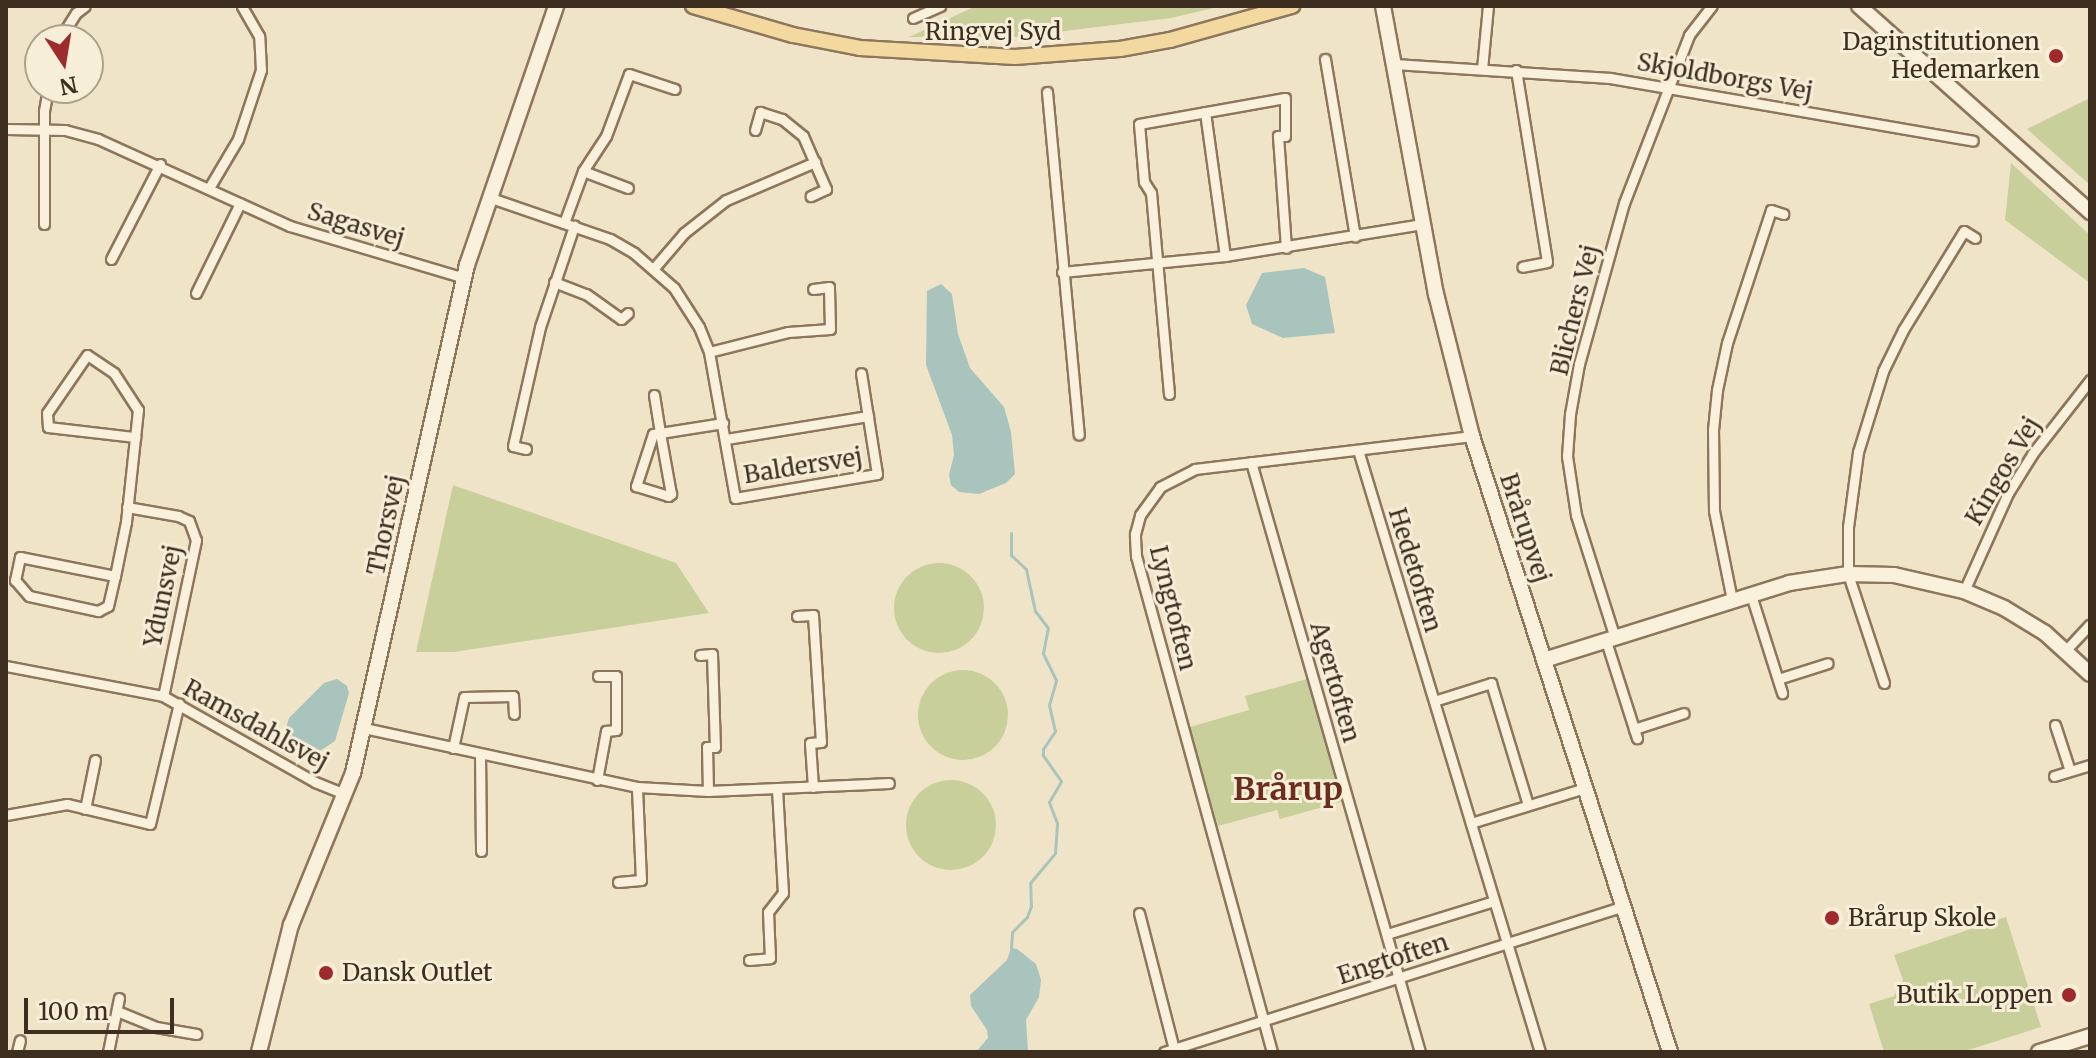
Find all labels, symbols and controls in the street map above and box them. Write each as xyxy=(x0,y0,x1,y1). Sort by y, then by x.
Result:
street label: Ringvej Syd xyxy=(925,18,1061,46)
north arrow xyxy=(24,24,104,104)
place label: Daginstitutionen Hedemarken xyxy=(1842,28,2040,84)
street label: Skjoldborgs Vej xyxy=(1635,47,1815,107)
marker: Daginstitutionen Hedemarken xyxy=(2047,47,2065,65)
text: N xyxy=(57,70,80,101)
street label: Sagasvej xyxy=(304,197,408,253)
street label: Blichers Vej xyxy=(1545,242,1605,378)
street label: Kingos Vej xyxy=(1959,412,2047,530)
street label: Baldersvej xyxy=(742,442,864,490)
street label: Brårupvej xyxy=(1494,470,1556,586)
street label: Thorsvej xyxy=(361,472,411,578)
street label: Hedetoften xyxy=(1382,504,1448,636)
street label: Ydunsvej xyxy=(138,542,188,650)
street label: Lyngtoften xyxy=(1144,543,1202,673)
street label: Agertoften xyxy=(1304,619,1366,745)
street label: Ramsdahlsvej xyxy=(179,673,333,777)
district label: Brårup xyxy=(1233,770,1343,808)
place label: Brårup Skole xyxy=(1848,904,1996,932)
marker: Brårup Skole xyxy=(1823,909,1841,927)
street label: Engtoften xyxy=(1334,928,1452,990)
place label: Dansk Outlet xyxy=(342,959,492,987)
marker: Dansk Outlet xyxy=(317,964,335,982)
place label: Butik Loppen xyxy=(1896,981,2053,1009)
scale bar xyxy=(28,982,178,1032)
marker: Butik Loppen xyxy=(2060,986,2078,1004)
text: 100 m xyxy=(38,996,108,1027)

